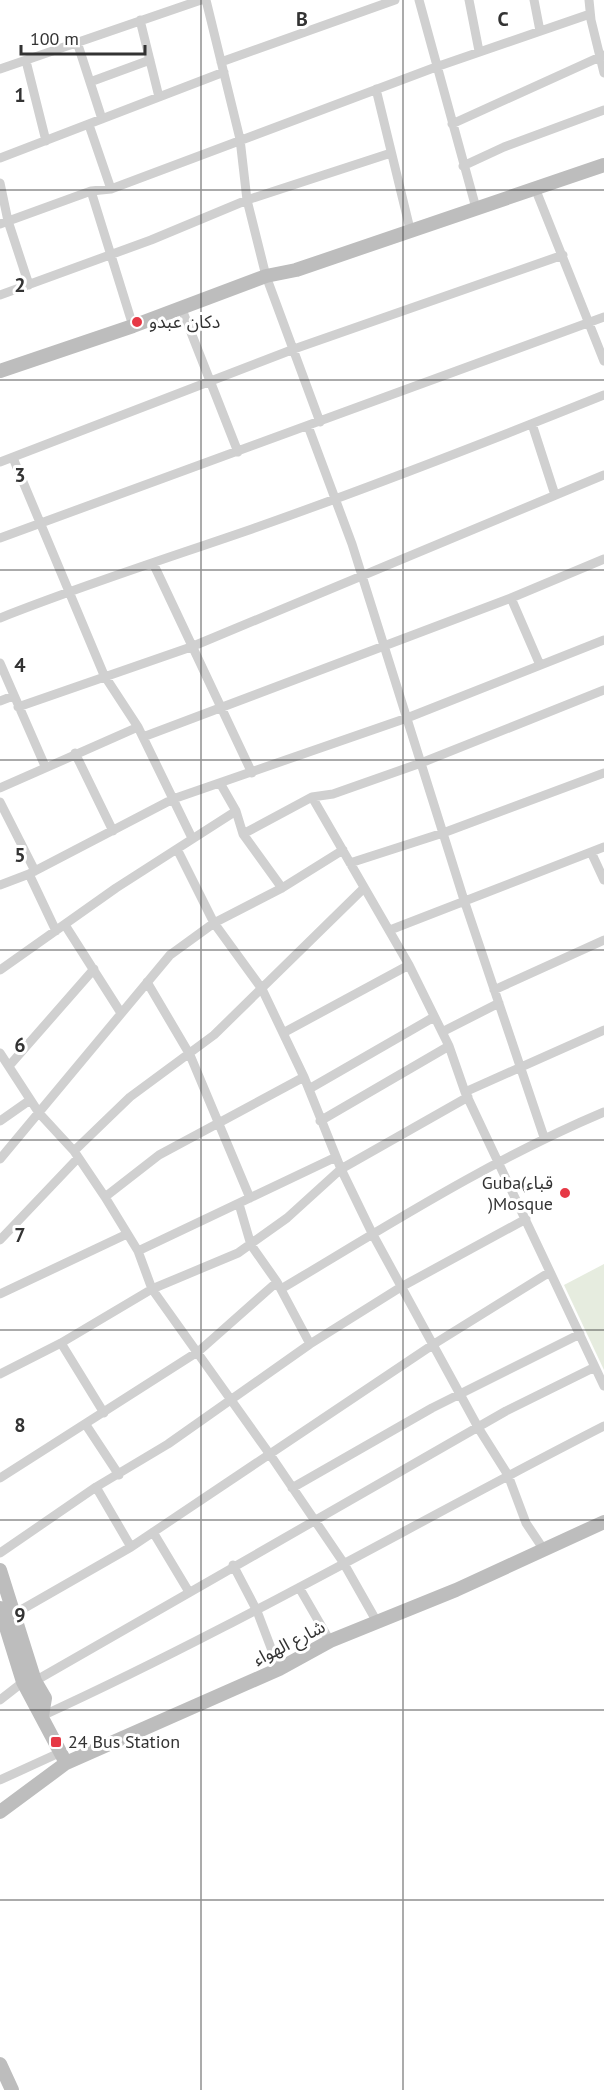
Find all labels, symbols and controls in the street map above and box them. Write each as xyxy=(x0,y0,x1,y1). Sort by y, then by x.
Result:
text: B xyxy=(296,6,308,32)
text: C xyxy=(497,6,509,32)
scale bar xyxy=(21,18,146,56)
text: 100 m xyxy=(30,27,79,50)
text: 1 xyxy=(14,82,26,108)
text: 2 xyxy=(14,272,26,298)
place label: دكان عبدو xyxy=(149,310,220,333)
marker: دكان عبدو xyxy=(130,315,144,329)
text: 3 xyxy=(14,462,26,488)
text: 4 xyxy=(14,652,26,678)
text: 5 xyxy=(14,842,26,868)
text: 6 xyxy=(14,1032,26,1058)
place label: Guba(قباء )Mosque xyxy=(482,1171,553,1215)
marker: Guba(قباء )Mosque xyxy=(558,1186,572,1200)
text: 7 xyxy=(14,1222,26,1248)
text: 8 xyxy=(14,1412,26,1438)
text: 9 xyxy=(14,1602,26,1628)
street label: شارع الهواء xyxy=(249,1615,330,1673)
place label: 24 Bus Station xyxy=(68,1730,180,1753)
marker: 24 Bus Station xyxy=(49,1735,63,1749)

